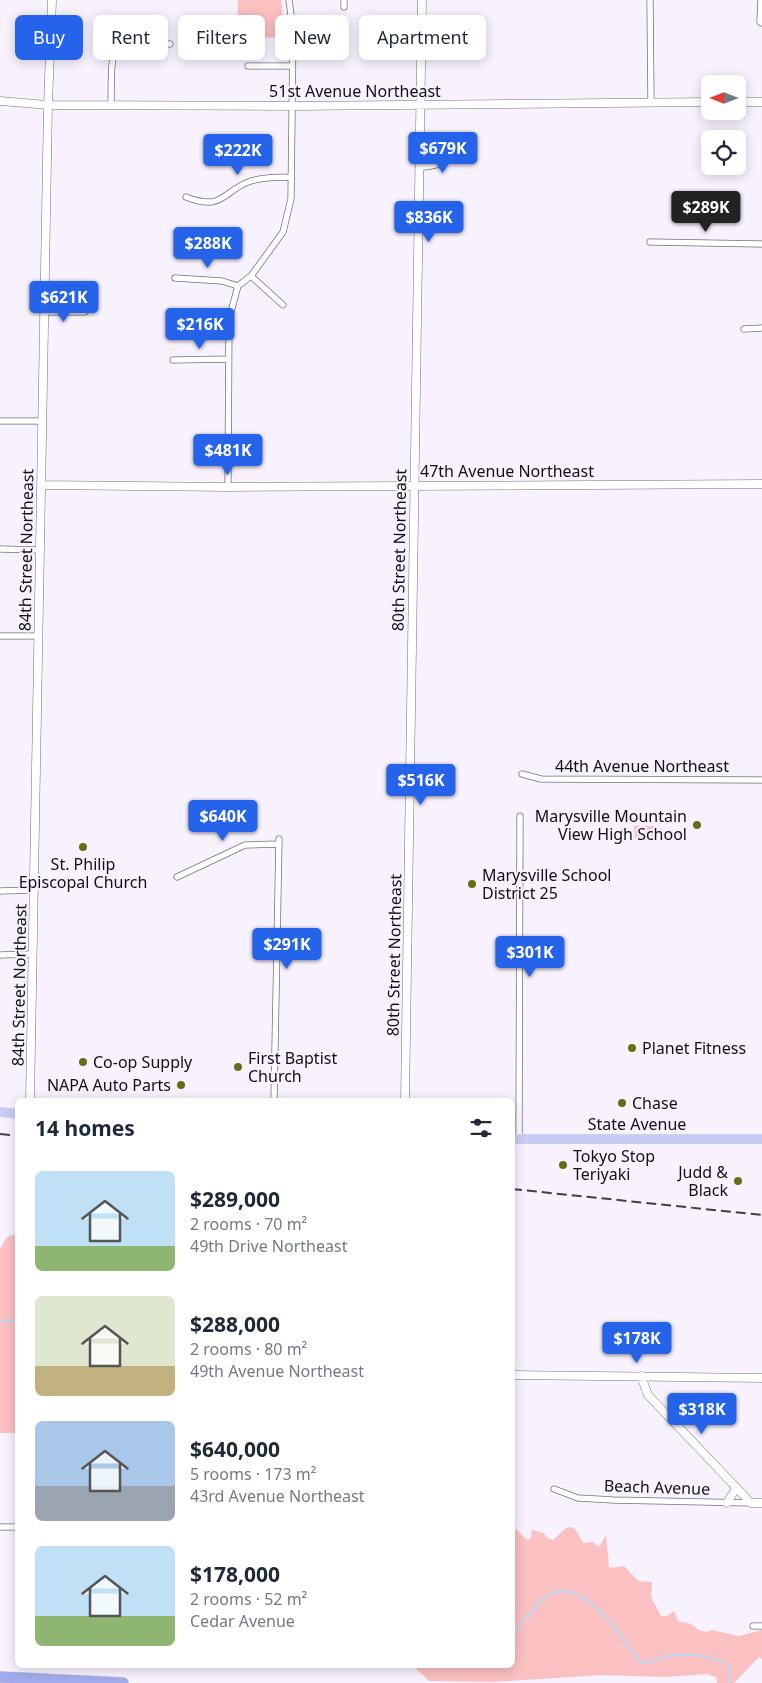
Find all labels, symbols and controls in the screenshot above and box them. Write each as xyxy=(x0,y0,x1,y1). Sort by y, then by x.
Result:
chip: Buy xyxy=(15,15,83,60)
chip: Rent xyxy=(93,15,168,60)
chip: Filters xyxy=(178,15,265,60)
chip: New xyxy=(275,15,349,60)
chip: Apartment xyxy=(359,15,486,60)
north arrow xyxy=(701,75,746,120)
map controls xyxy=(701,75,746,175)
street label: 51st Avenue Northeast xyxy=(269,80,441,102)
button: locate xyxy=(701,130,746,175)
pin: $679K xyxy=(408,132,478,174)
pin: $222K xyxy=(203,134,273,176)
text: $679K xyxy=(419,137,467,159)
text: $222K xyxy=(214,139,262,161)
pin: $289K xyxy=(671,190,741,233)
text: $289K xyxy=(682,196,730,218)
pin: $836K xyxy=(394,200,464,243)
text: $836K xyxy=(405,206,453,228)
pin: $288K xyxy=(173,226,243,269)
text: $288K xyxy=(184,232,232,254)
pin: $621K xyxy=(29,280,99,323)
text: $621K xyxy=(40,286,88,308)
pin: $216K xyxy=(165,308,235,350)
text: $216K xyxy=(176,313,224,335)
pin: $481K xyxy=(193,434,263,476)
text: $481K xyxy=(204,439,252,461)
street label: 47th Avenue Northeast xyxy=(420,460,594,482)
street label: 84th Street Northeast xyxy=(14,468,38,631)
street label: 80th Street Northeast xyxy=(387,468,411,631)
street label: 44th Avenue Northeast xyxy=(555,755,729,777)
pin: $516K xyxy=(386,764,456,806)
text: $516K xyxy=(397,769,445,791)
pin: $640K xyxy=(188,800,258,842)
text: $640K xyxy=(199,805,247,827)
place label: Marysville Mountain View High School xyxy=(535,805,687,845)
marker: Marysville Mountain View High School xyxy=(691,819,703,831)
marker: St. Philip Episcopal Church xyxy=(77,841,89,853)
place label: St. Philip Episcopal Church xyxy=(19,853,147,893)
place label: Marysville School District 25 xyxy=(482,864,611,904)
street label: 80th Street Northeast xyxy=(382,873,406,1036)
marker: Marysville School District 25 xyxy=(466,878,478,890)
street label: 84th Street Northeast xyxy=(7,903,31,1066)
pin: $291K xyxy=(252,928,322,970)
text: $291K xyxy=(263,933,311,955)
pin: $301K xyxy=(495,936,565,978)
text: $301K xyxy=(506,941,554,963)
place label: Planet Fitness xyxy=(642,1037,746,1059)
marker: Planet Fitness xyxy=(626,1042,638,1054)
place label: First Baptist Church xyxy=(248,1047,337,1087)
place label: Co-op Supply xyxy=(93,1051,193,1073)
marker: Co-op Supply xyxy=(77,1056,89,1068)
marker: First Baptist Church xyxy=(232,1061,244,1073)
place label: NAPA Auto Parts xyxy=(47,1074,171,1096)
marker: NAPA Auto Parts xyxy=(175,1079,187,1091)
place label: Chase xyxy=(632,1092,678,1114)
marker: Chase xyxy=(616,1097,628,1109)
street label: State Avenue xyxy=(588,1113,686,1135)
text: 14 homes xyxy=(35,1114,135,1142)
icon: filters xyxy=(467,1114,495,1142)
place label: Tokyo Stop Teriyaki xyxy=(573,1145,655,1185)
marker: Tokyo Stop Teriyaki xyxy=(557,1159,569,1171)
place label: Judd & Black xyxy=(676,1161,728,1201)
marker: Judd & Black xyxy=(732,1175,744,1187)
text: $289,000 xyxy=(190,1185,280,1213)
icon: home xyxy=(75,1191,135,1251)
text: 2 rooms · 70 m² xyxy=(190,1213,307,1235)
text: 49th Drive Northeast xyxy=(190,1235,347,1257)
text: $288,000 xyxy=(190,1310,280,1338)
icon: home xyxy=(75,1316,135,1376)
pin: $178K xyxy=(602,1322,672,1364)
text: $178K xyxy=(613,1327,661,1349)
text: 2 rooms · 80 m² xyxy=(190,1338,307,1360)
text: 49th Avenue Northeast xyxy=(190,1360,364,1382)
pin: $318K xyxy=(667,1392,737,1435)
text: $318K xyxy=(678,1398,726,1420)
text: $640,000 xyxy=(190,1435,280,1463)
icon: home xyxy=(75,1441,135,1501)
text: 5 rooms · 173 m² xyxy=(190,1463,316,1485)
street label: Beach Avenue xyxy=(603,1474,711,1500)
text: 43rd Avenue Northeast xyxy=(190,1485,364,1507)
text: $178,000 xyxy=(190,1560,280,1588)
icon: home xyxy=(75,1566,135,1626)
text: 2 rooms · 52 m² xyxy=(190,1588,307,1610)
text: Cedar Avenue xyxy=(190,1610,295,1632)

